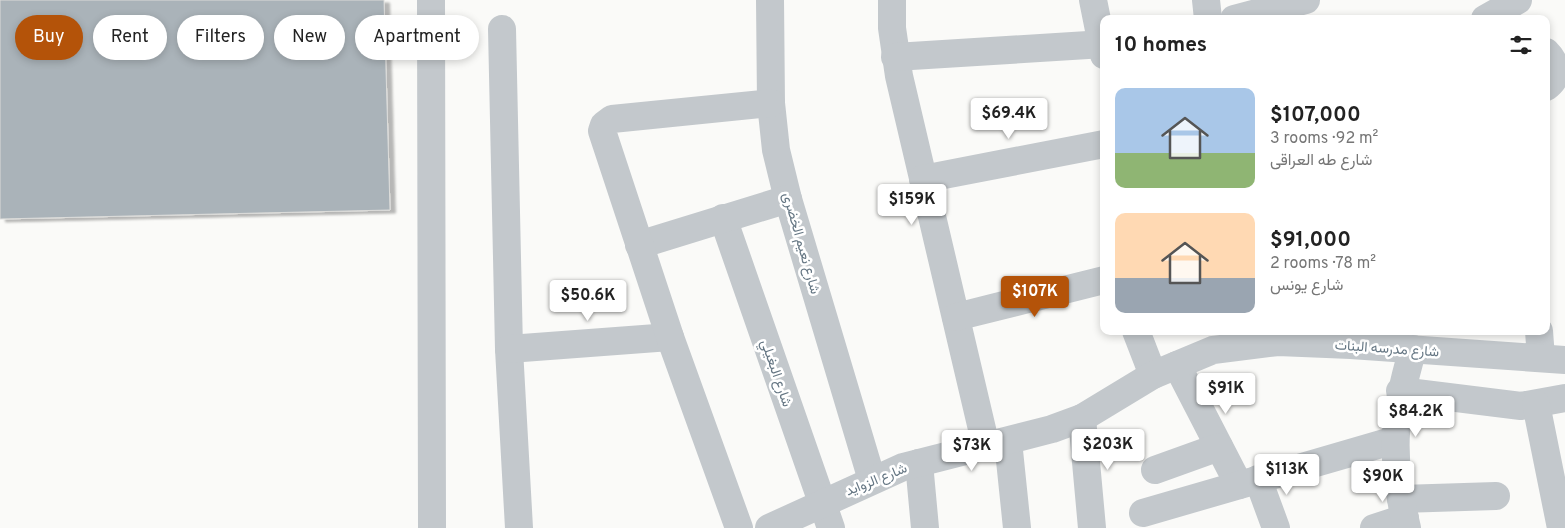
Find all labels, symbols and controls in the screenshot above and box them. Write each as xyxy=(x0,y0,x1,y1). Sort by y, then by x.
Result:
chip: Buy xyxy=(15,15,83,60)
chip: Rent xyxy=(93,15,167,60)
chip: Filters xyxy=(177,15,264,60)
chip: New xyxy=(274,15,345,60)
chip: Apartment xyxy=(355,15,479,60)
icon: filters xyxy=(1507,31,1535,59)
text: 10 homes xyxy=(1115,32,1207,59)
pin: $69.4K xyxy=(968,98,1050,140)
text: $107,000 xyxy=(1270,102,1361,129)
text: $69.4K xyxy=(982,104,1036,124)
icon: home xyxy=(1155,108,1215,168)
text: 3 rooms · 92 m² xyxy=(1270,129,1378,149)
text: شارع طه العراقى xyxy=(1270,151,1372,171)
pin: $159K xyxy=(877,184,947,226)
text: $159K xyxy=(889,190,936,210)
street label: شارع نعيم الخضرى xyxy=(777,191,823,296)
text: $91,000 xyxy=(1270,227,1351,254)
icon: home xyxy=(1155,233,1215,293)
text: 2 rooms · 78 m² xyxy=(1270,254,1376,274)
pin: $107K xyxy=(1000,276,1070,318)
text: شارع يونس xyxy=(1270,276,1343,296)
pin: $50.6K xyxy=(547,280,629,322)
text: $107K xyxy=(1012,282,1058,302)
text: $50.6K xyxy=(561,286,615,306)
street label: شارع مدرسه البنات xyxy=(1334,337,1440,363)
street label: شارع البغيلي xyxy=(754,338,795,410)
pin: $91K xyxy=(1196,372,1256,415)
text: $91K xyxy=(1207,379,1245,399)
pin: $84.2K xyxy=(1375,396,1457,438)
text: $84.2K xyxy=(1389,402,1443,422)
pin: $203K xyxy=(1073,428,1143,471)
pin: $73K xyxy=(942,430,1002,472)
text: $203K xyxy=(1083,435,1133,455)
text: $73K xyxy=(953,436,991,456)
pin: $113K xyxy=(1252,454,1322,496)
street label: شارع الزوايد xyxy=(843,460,910,501)
text: $113K xyxy=(1265,460,1309,480)
pin: $90K xyxy=(1353,460,1413,503)
text: $90K xyxy=(1362,467,1404,487)

